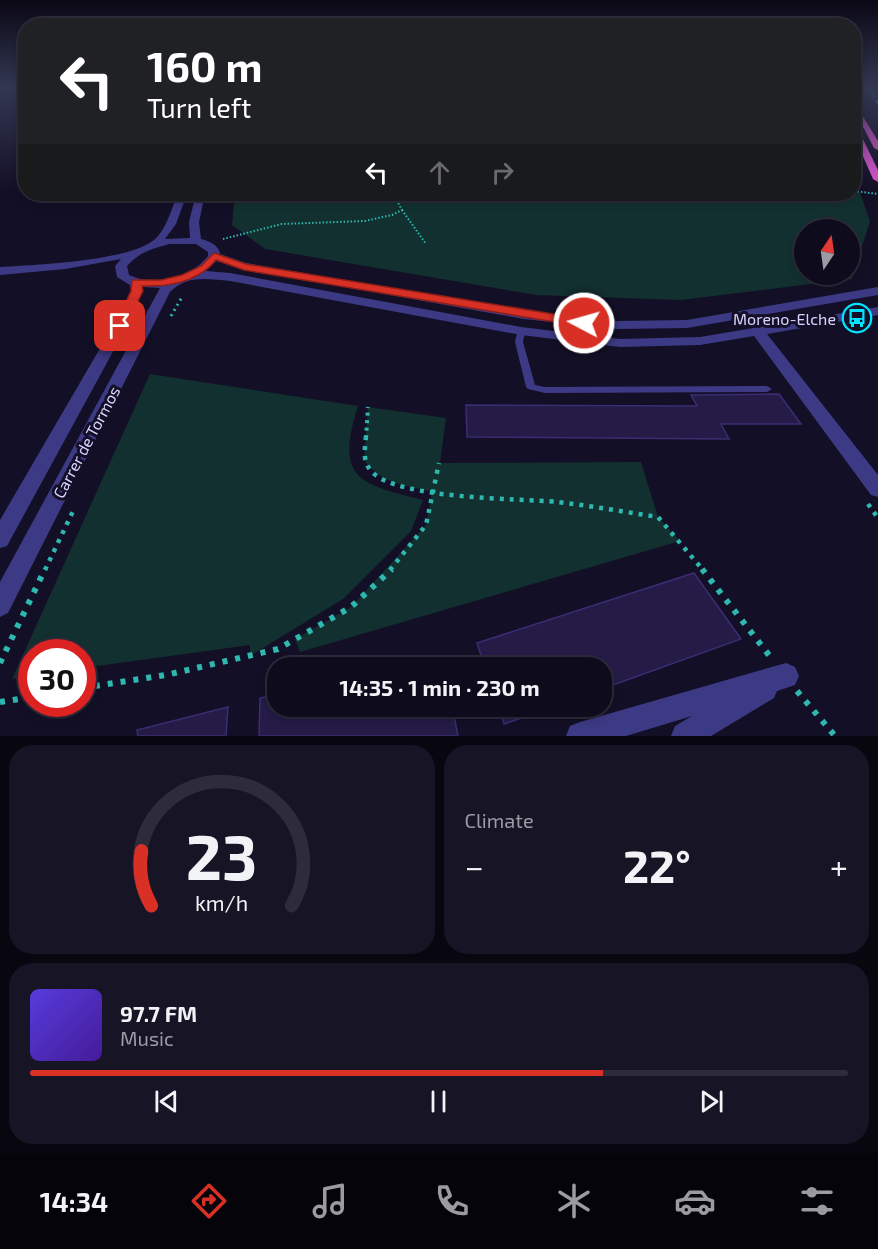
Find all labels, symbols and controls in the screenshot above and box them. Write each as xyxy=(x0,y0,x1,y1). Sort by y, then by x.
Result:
text: 160 m xyxy=(147,40,263,90)
icon: left xyxy=(48,42,126,120)
text: Turn left xyxy=(147,91,251,123)
icon: left xyxy=(360,156,393,189)
icon: ahead xyxy=(423,156,456,189)
icon: right xyxy=(486,156,519,189)
north arrow xyxy=(794,219,860,285)
map controls xyxy=(794,219,860,285)
position arrow xyxy=(552,291,616,355)
pin xyxy=(94,300,145,351)
bus stop icon: Moreno-Elche xyxy=(841,302,873,334)
icon: arrive xyxy=(103,309,136,342)
place label: Moreno-Elche xyxy=(733,309,836,328)
street label: Carrer de Tormos xyxy=(49,383,123,501)
speed limit sign: 30 xyxy=(18,639,96,717)
text: 14:35 · 1 min · 230 m xyxy=(339,674,540,700)
text: Climate xyxy=(465,808,534,832)
text: 23 xyxy=(186,818,258,893)
text: 22° xyxy=(623,838,691,892)
text: − xyxy=(465,846,484,886)
text: + xyxy=(830,846,848,886)
text: km/h xyxy=(195,891,248,916)
text: 97.7 FM xyxy=(120,1000,197,1026)
text: Music xyxy=(120,1026,174,1050)
icon: previous xyxy=(150,1085,183,1118)
icon: pause xyxy=(422,1085,455,1118)
icon: next xyxy=(695,1085,728,1118)
icon: directions xyxy=(188,1180,230,1222)
icon: music xyxy=(309,1180,351,1222)
icon: phone xyxy=(431,1180,473,1222)
icon: climate xyxy=(553,1180,595,1222)
icon: car xyxy=(674,1180,716,1222)
icon: filters xyxy=(796,1180,838,1222)
text: 14:34 xyxy=(40,1185,108,1217)

